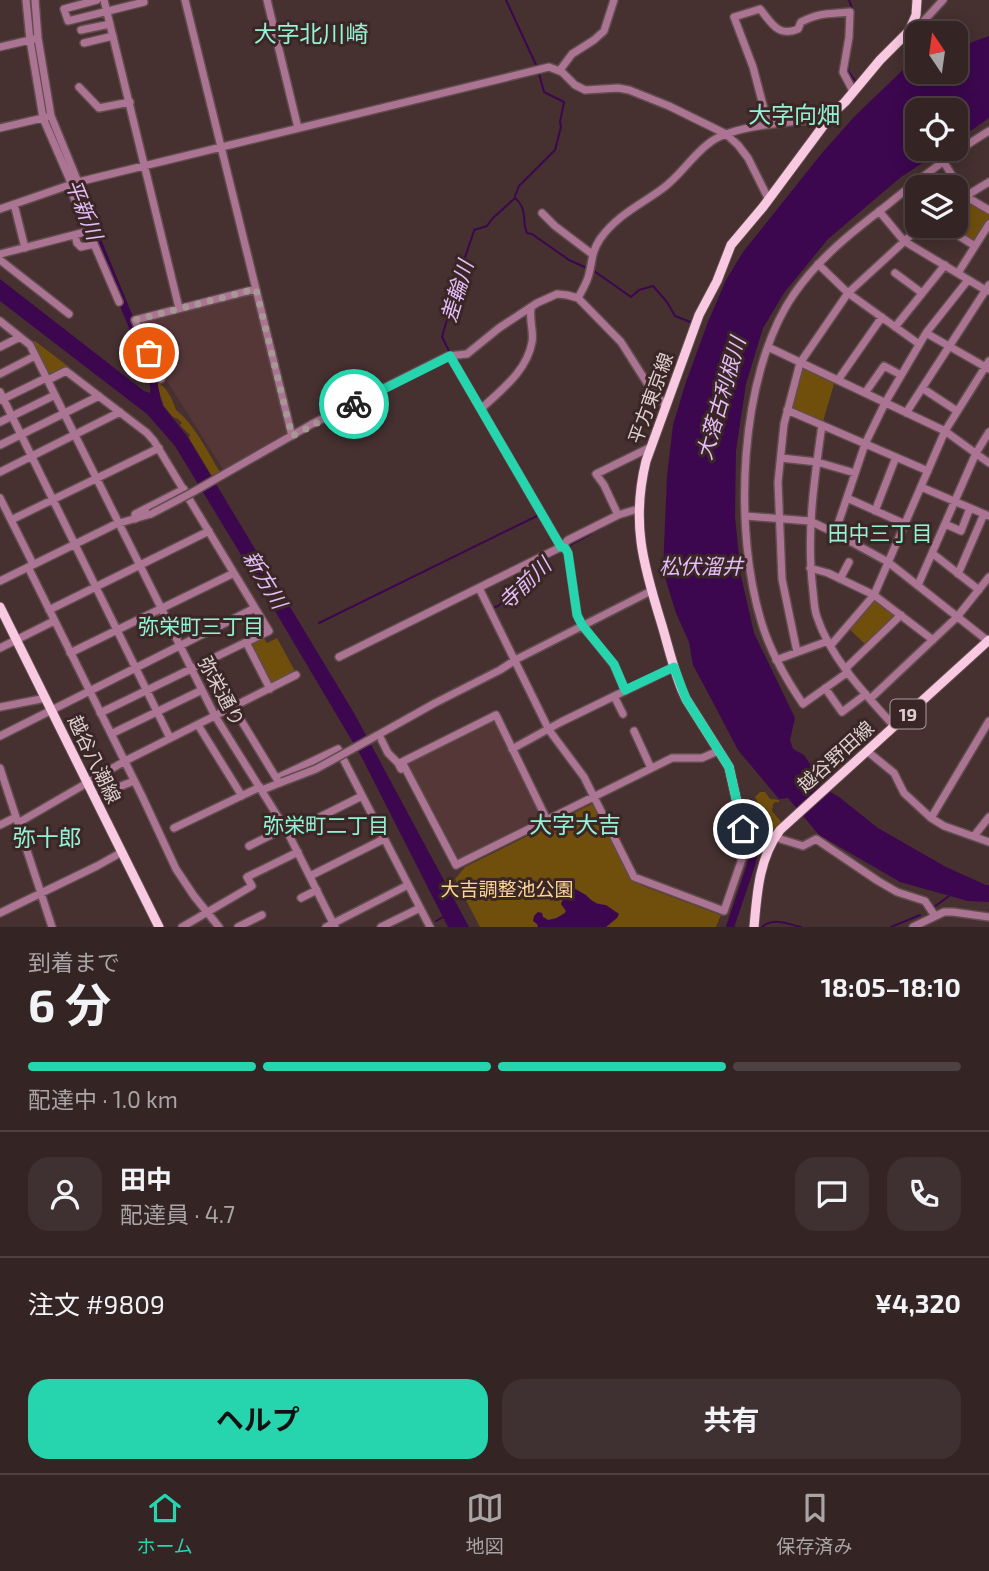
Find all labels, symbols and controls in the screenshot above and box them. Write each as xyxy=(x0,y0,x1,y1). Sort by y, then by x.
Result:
district label: 大字北川崎 xyxy=(254,19,369,47)
north arrow xyxy=(905,21,968,84)
map controls xyxy=(905,21,968,238)
button: locate xyxy=(905,98,968,161)
district label: 大字向畑 xyxy=(748,100,840,128)
water label: 平新川 xyxy=(62,175,109,245)
button: layers xyxy=(905,175,968,238)
water label: 差輪川 xyxy=(435,255,478,325)
pin xyxy=(119,323,179,383)
water label: 大落古利根川 xyxy=(691,332,750,462)
icon: bag xyxy=(130,334,168,372)
street label: 平方東京線 xyxy=(623,349,677,447)
courier xyxy=(319,369,389,439)
icon: bike xyxy=(335,385,373,423)
district label: 田中三丁目 xyxy=(828,520,933,545)
water label: 新方川 xyxy=(239,546,294,614)
water label: 寺前川 xyxy=(493,551,557,614)
water label: 松伏溜井 xyxy=(659,553,745,578)
district label: 弥栄町三丁目 xyxy=(138,613,264,638)
street label: 弥栄通り xyxy=(194,652,250,730)
road number: 19 xyxy=(890,700,926,728)
street label: 越谷八潮線 xyxy=(64,711,126,807)
street label: 越谷野田線 xyxy=(792,716,878,796)
pin xyxy=(713,799,773,859)
district label: 大字大吉 xyxy=(529,810,621,838)
icon: home xyxy=(724,810,762,848)
district label: 弥栄町二丁目 xyxy=(263,812,389,837)
district label: 弥十郎 xyxy=(13,823,82,851)
park label: 大吉調整池公園 xyxy=(440,877,574,900)
text: 到着まで xyxy=(28,948,120,976)
text: 18:05–18:10 xyxy=(821,971,961,1002)
text: 6 分 xyxy=(28,976,111,1031)
text: 配達中 · 1.0 km xyxy=(28,1085,178,1113)
button: person xyxy=(28,1157,102,1231)
button: chat xyxy=(795,1157,869,1231)
button: phone xyxy=(887,1157,961,1231)
text: 田中 xyxy=(120,1163,172,1194)
text: 配達員 · 4.7 xyxy=(120,1200,235,1228)
text: ¥4,320 xyxy=(875,1287,961,1318)
text: 注文 #9809 xyxy=(28,1288,165,1319)
button: ヘルプ xyxy=(28,1379,488,1459)
button: 共有 xyxy=(502,1379,961,1459)
tab: ホーム xyxy=(136,1489,193,1558)
tab: 地図 xyxy=(466,1489,504,1558)
tab: 保存済み xyxy=(777,1489,853,1558)

